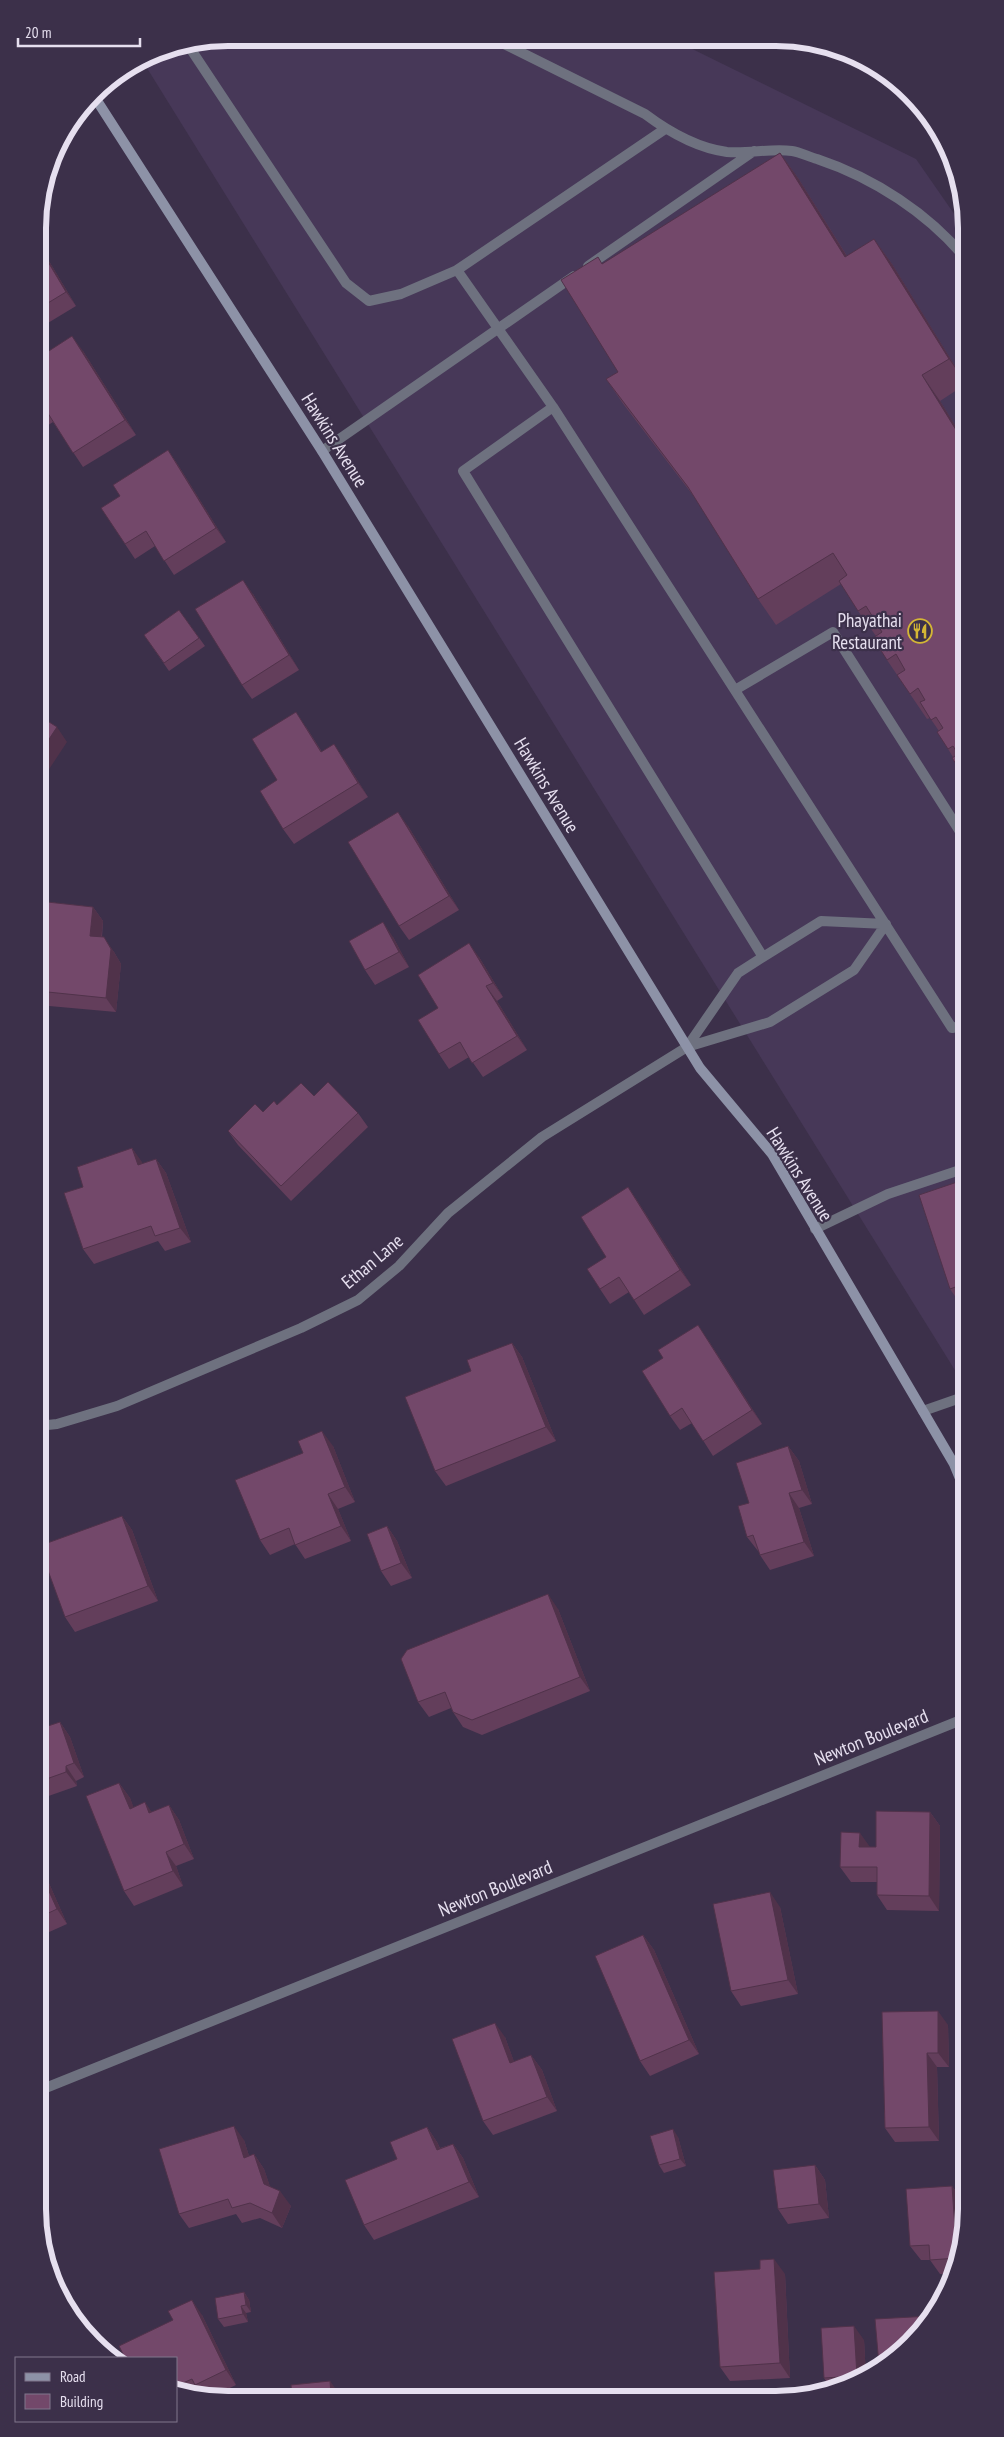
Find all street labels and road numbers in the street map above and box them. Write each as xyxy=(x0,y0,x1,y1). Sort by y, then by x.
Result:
street label: Hawkins Avenue xyxy=(297,388,374,492)
street label: Hawkins Avenue xyxy=(509,733,585,837)
street label: Hawkins Avenue xyxy=(762,1122,839,1226)
street label: Ethan Lane xyxy=(336,1228,408,1294)
street label: Newton Boulevard xyxy=(811,1703,931,1771)
street label: Newton Boulevard xyxy=(435,1854,555,1922)

